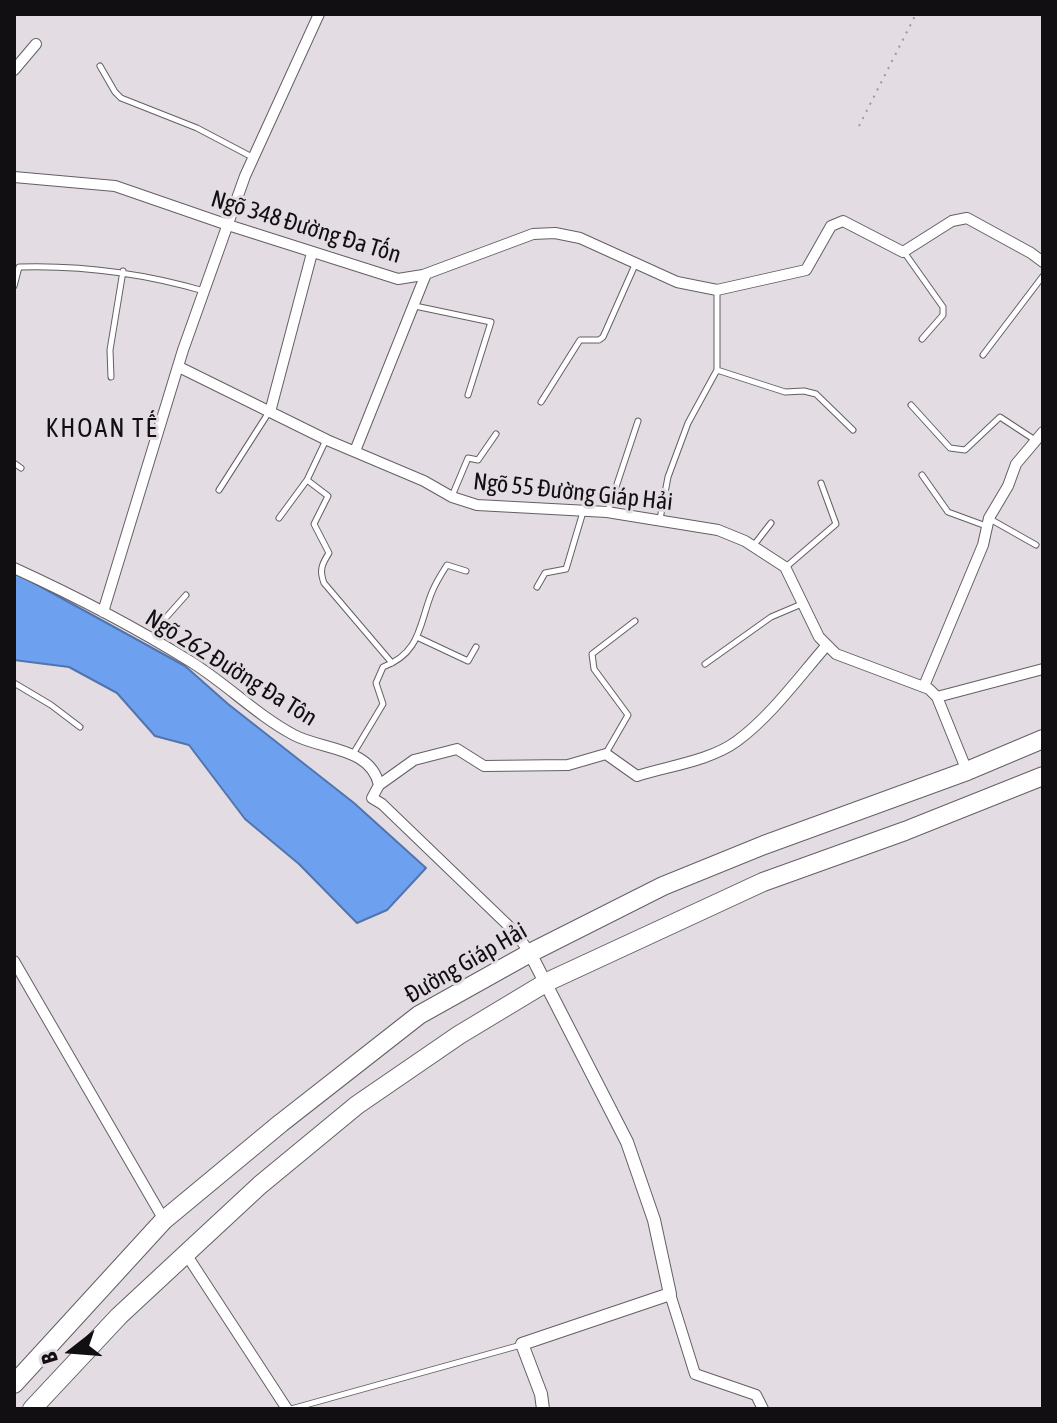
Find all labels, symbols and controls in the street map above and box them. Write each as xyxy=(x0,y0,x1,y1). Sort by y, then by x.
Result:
street label: Ngõ 348 Đường Đa Tốn xyxy=(208,184,404,270)
district label: KHOAN TẾ xyxy=(45,413,159,445)
street label: Ngõ 55 Đường Giáp Hải xyxy=(472,467,674,517)
street label: Ngõ 262 Đường Đa Tôn xyxy=(140,604,322,732)
street label: Đường Giáp Hải xyxy=(400,916,532,1010)
north arrow xyxy=(32,1311,112,1391)
text: B xyxy=(35,1349,63,1367)

